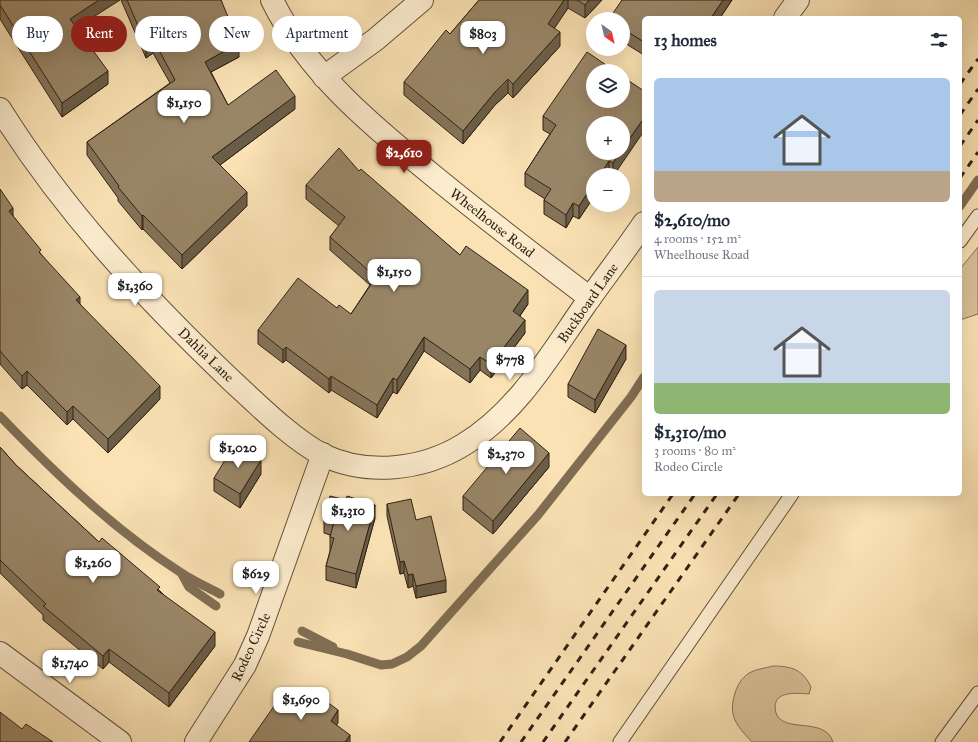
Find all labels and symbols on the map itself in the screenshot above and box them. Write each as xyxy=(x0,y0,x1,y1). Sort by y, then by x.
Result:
north arrow xyxy=(586,12,630,56)
pin: $803 xyxy=(459,21,507,55)
pin: $1,150 xyxy=(151,90,217,124)
pin: $2,610 xyxy=(371,140,437,174)
street label: Wheelhouse Road xyxy=(446,185,538,261)
pin: $1,150 xyxy=(361,259,427,293)
street label: Buckboard Lane xyxy=(554,260,622,346)
pin: $1,360 xyxy=(102,273,168,307)
street label: Dahlia Lane xyxy=(175,324,238,386)
pin: $778 xyxy=(486,347,534,381)
pin: $1,020 xyxy=(205,435,271,469)
pin: $2,370 xyxy=(473,441,539,475)
pin: $1,310 xyxy=(315,498,381,532)
pin: $1,260 xyxy=(60,550,126,584)
pin: $629 xyxy=(232,561,280,595)
street label: Rodeo Circle xyxy=(228,610,274,684)
pin: $1,740 xyxy=(37,650,103,684)
pin: $1,690 xyxy=(268,687,334,721)

